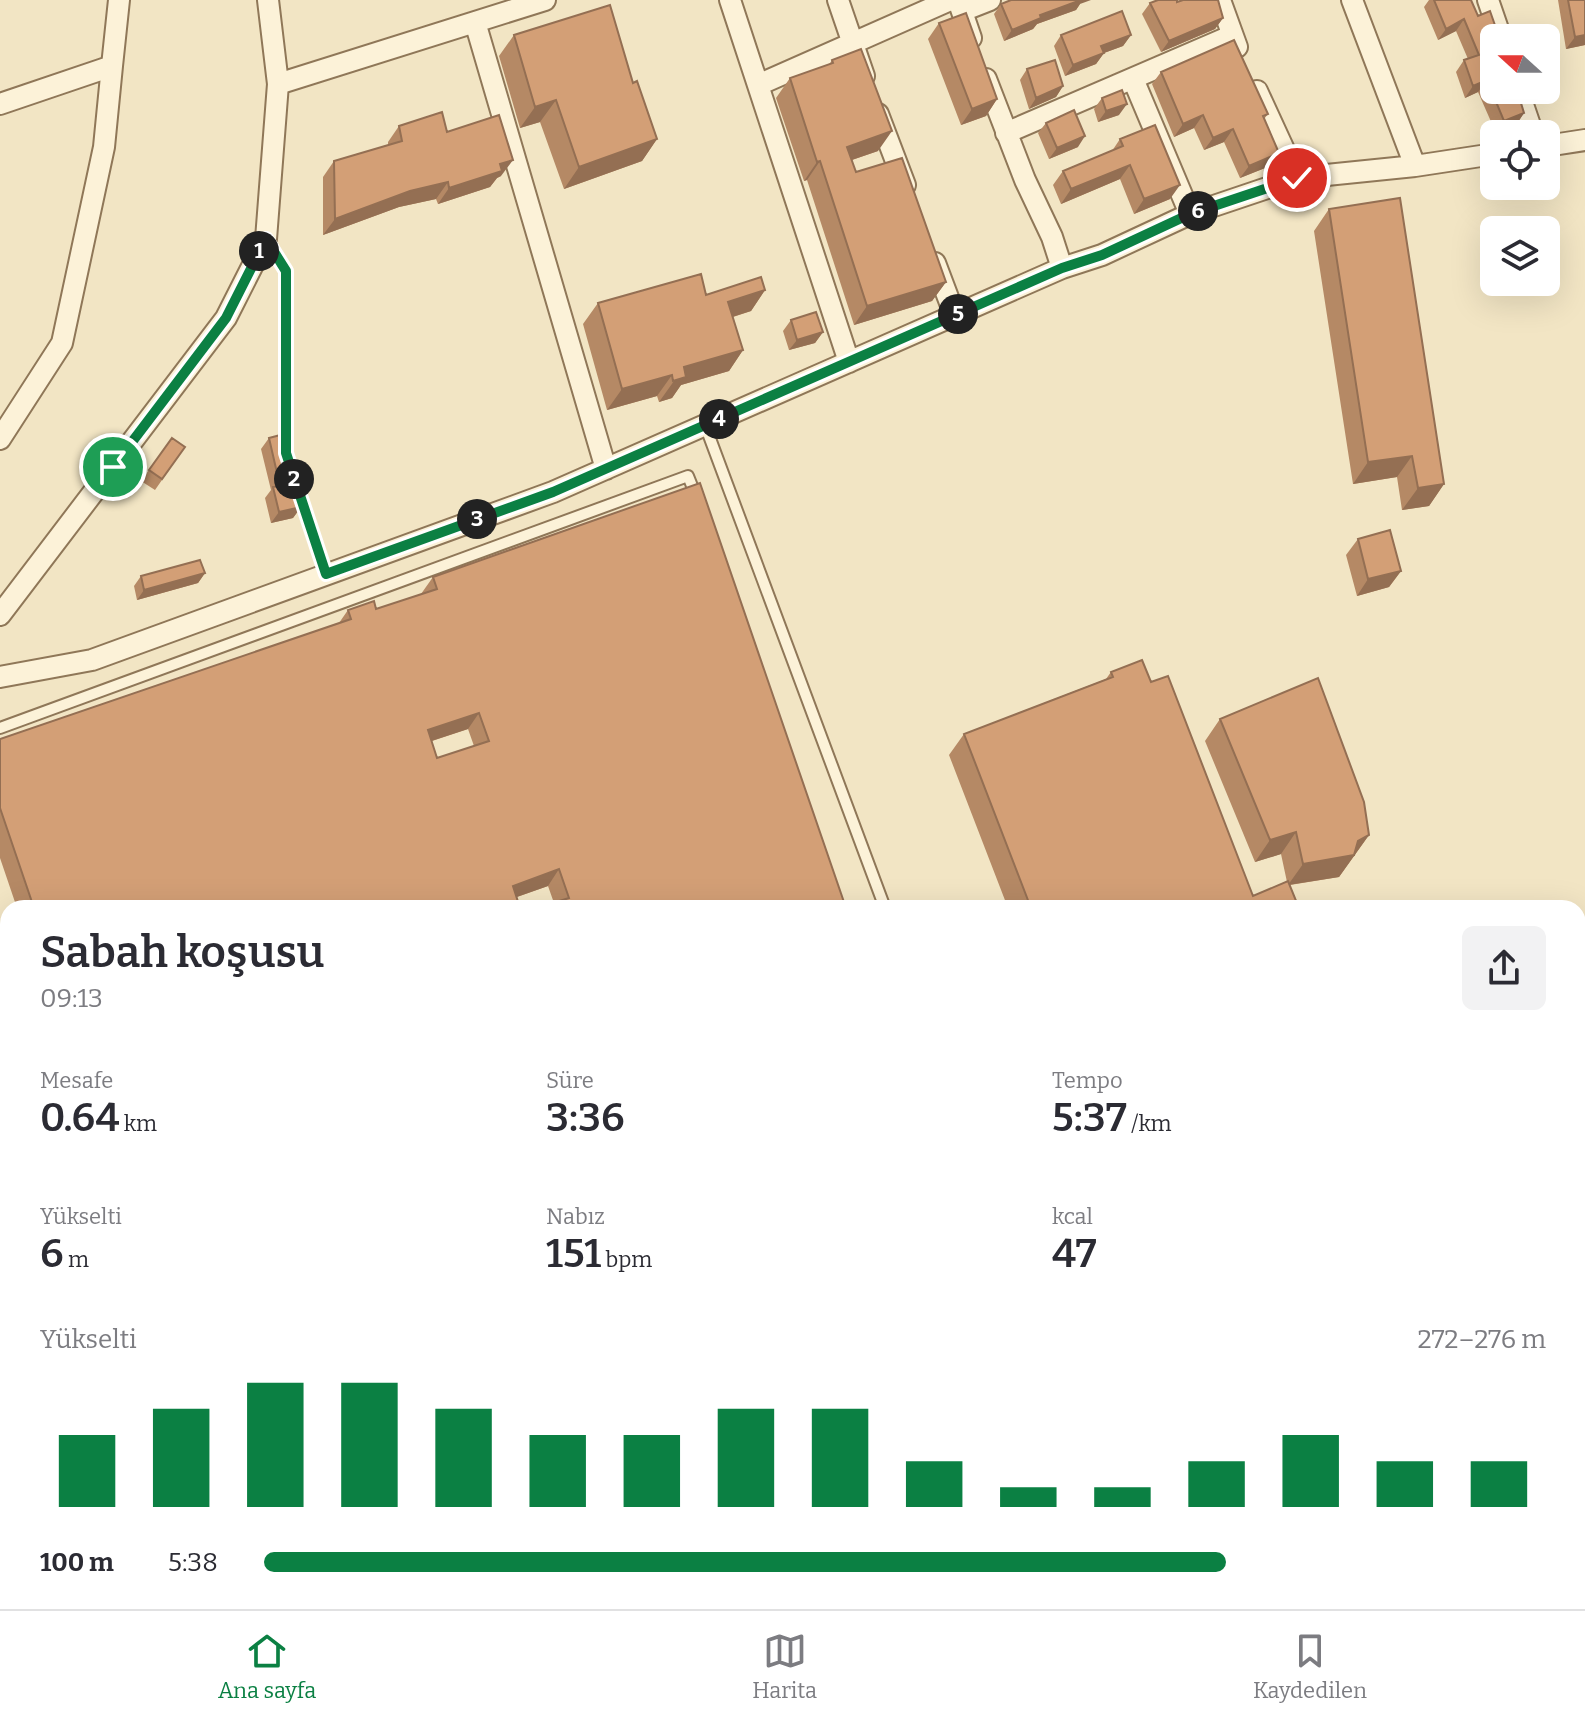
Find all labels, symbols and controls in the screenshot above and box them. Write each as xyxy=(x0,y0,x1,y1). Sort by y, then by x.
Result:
north arrow xyxy=(1480,24,1560,104)
map controls xyxy=(1480,24,1560,296)
button: locate xyxy=(1480,120,1560,200)
pin xyxy=(1263,144,1331,212)
icon: check xyxy=(1275,156,1319,200)
pin: 6 xyxy=(1178,191,1218,231)
text: 6 xyxy=(1191,197,1205,224)
button: layers xyxy=(1480,216,1560,296)
pin: 1 xyxy=(239,231,279,271)
text: 1 xyxy=(254,237,264,264)
pin: 5 xyxy=(938,294,978,334)
text: 5 xyxy=(952,300,964,327)
pin: 4 xyxy=(699,399,739,439)
text: 4 xyxy=(712,405,726,432)
pin xyxy=(79,433,147,501)
icon: arrive xyxy=(91,445,135,489)
pin: 2 xyxy=(274,459,314,499)
text: 2 xyxy=(288,465,300,492)
pin: 3 xyxy=(457,499,497,539)
text: 3 xyxy=(471,505,483,532)
text: Sabah koşusu xyxy=(40,926,324,979)
button: share xyxy=(1462,926,1546,1010)
text: 09:13 xyxy=(40,983,103,1014)
text: Mesafe xyxy=(40,1067,113,1094)
text: Süre xyxy=(546,1067,594,1094)
text: Tempo xyxy=(1052,1067,1123,1094)
text: 0.64 xyxy=(40,1094,119,1142)
text: 3:36 xyxy=(546,1094,625,1142)
text: 5:37 xyxy=(1052,1094,1127,1142)
text: km xyxy=(119,1110,157,1137)
text: /km xyxy=(1127,1110,1172,1137)
text: Yükselti xyxy=(40,1203,122,1230)
text: Nabız xyxy=(546,1203,605,1230)
text: kcal xyxy=(1052,1203,1093,1230)
text: 6 xyxy=(40,1230,64,1278)
text: 151 xyxy=(546,1230,601,1278)
text: 47 xyxy=(1052,1230,1097,1278)
text: m xyxy=(64,1246,89,1273)
text: bpm xyxy=(601,1246,652,1273)
text: Yükselti xyxy=(40,1324,137,1355)
text: 272–276 m xyxy=(1418,1324,1546,1355)
text: 100 m xyxy=(40,1547,114,1578)
text: 5:38 xyxy=(168,1547,218,1578)
tab: Ana sayfa xyxy=(218,1629,316,1704)
tab: Harita xyxy=(752,1629,817,1704)
tab: Kaydedilen xyxy=(1253,1629,1367,1704)

